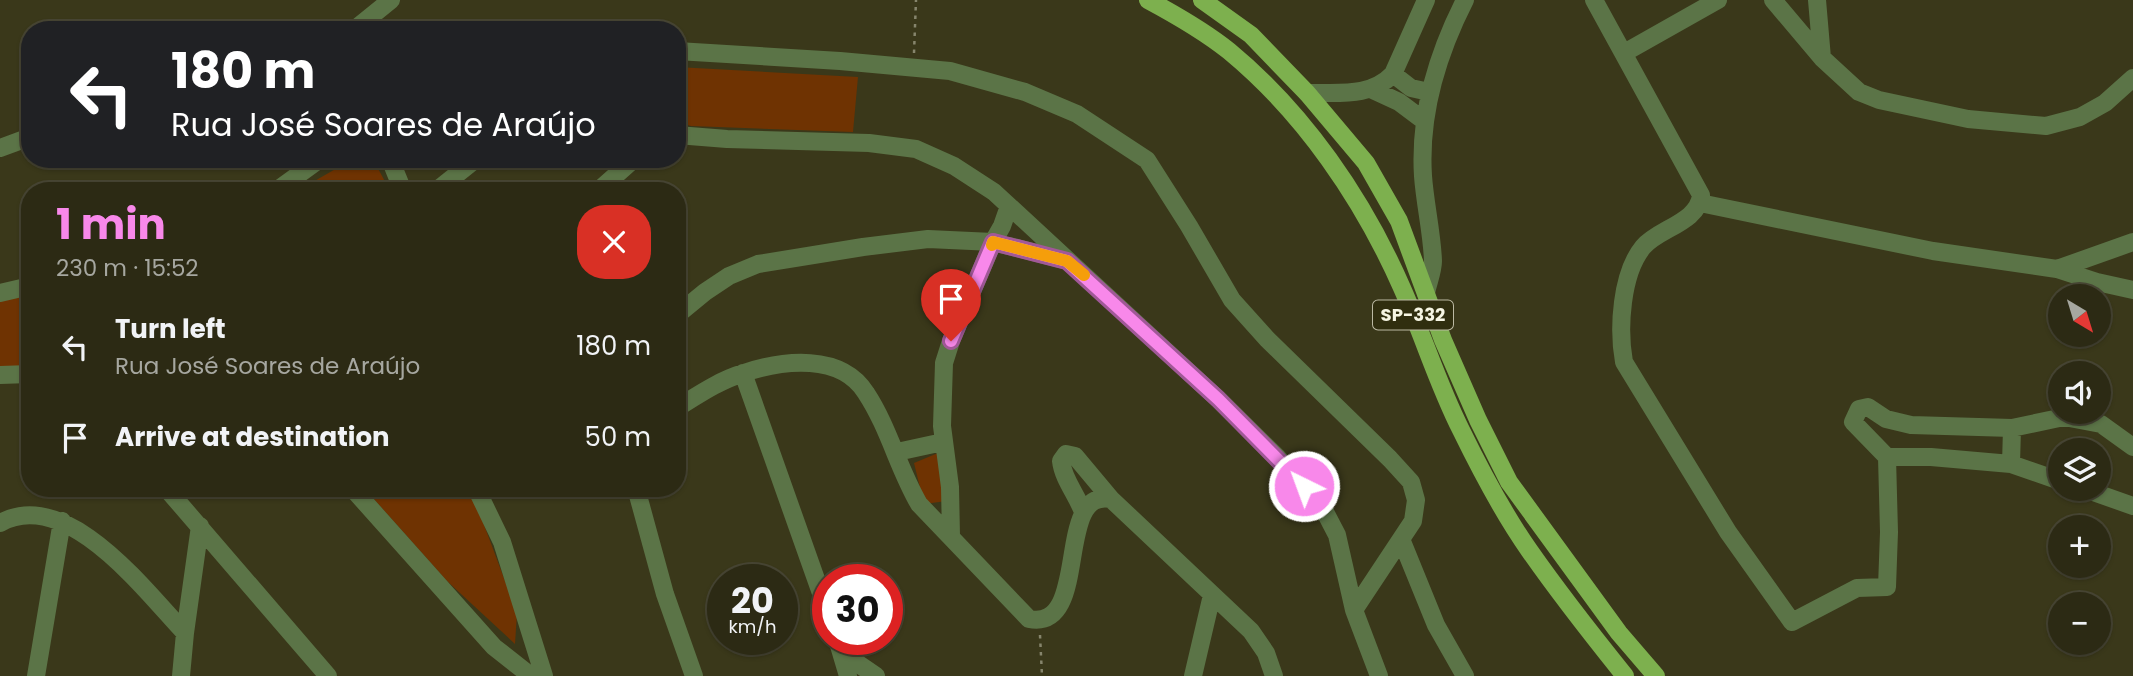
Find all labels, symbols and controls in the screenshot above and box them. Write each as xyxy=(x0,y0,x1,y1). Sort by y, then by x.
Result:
text: 180 m xyxy=(171,37,315,105)
icon: left xyxy=(56,49,147,140)
text: Rua José Soares de Araújo xyxy=(171,102,596,147)
text: 1 min xyxy=(56,195,166,254)
button: close xyxy=(577,205,651,279)
text: 230 m · 15:52 xyxy=(56,252,199,284)
pin xyxy=(921,269,981,341)
icon: arrive xyxy=(932,280,970,318)
north arrow xyxy=(2048,284,2110,346)
map controls xyxy=(2048,284,2111,655)
road number: SP-332 xyxy=(1373,300,1453,330)
text: Turn left xyxy=(115,311,226,347)
icon: left xyxy=(56,328,94,366)
text: 180 m xyxy=(576,328,651,364)
text: Rua José Soares de Araújo xyxy=(115,350,420,382)
button: sound xyxy=(2048,361,2111,424)
icon: arrive xyxy=(56,419,94,457)
text: Arrive at destination xyxy=(115,419,390,455)
text: 50 m xyxy=(585,419,651,455)
button: layers xyxy=(2048,438,2111,501)
position arrow xyxy=(1267,449,1341,523)
button: + xyxy=(2048,515,2111,578)
speed limit sign: 30 xyxy=(812,564,903,655)
text: 20 xyxy=(731,576,774,625)
button: − xyxy=(2048,592,2111,655)
text: km/h xyxy=(729,614,776,639)

